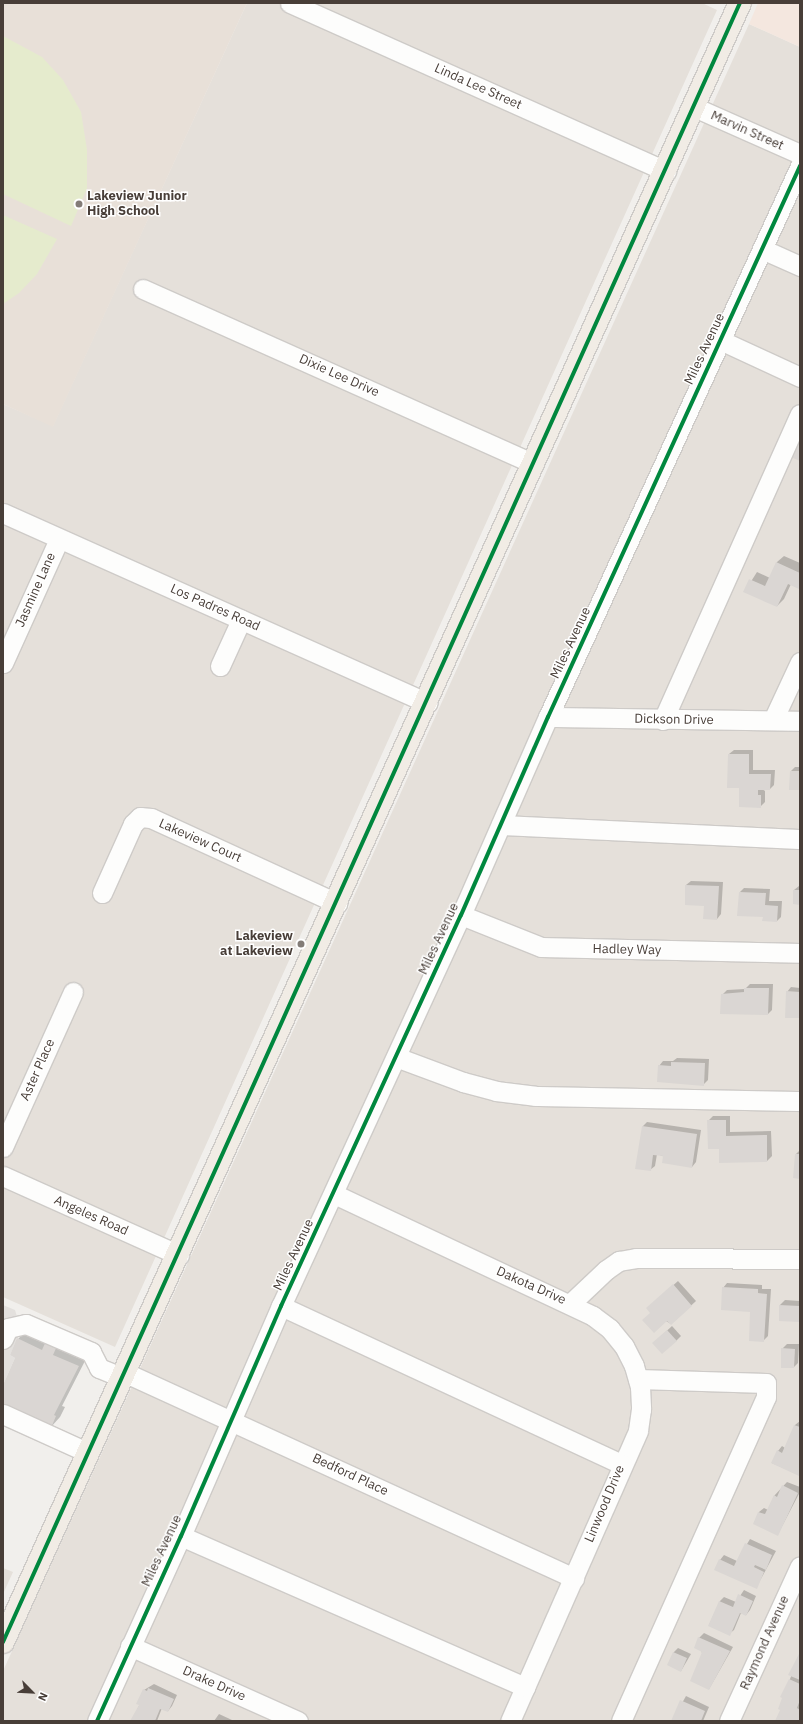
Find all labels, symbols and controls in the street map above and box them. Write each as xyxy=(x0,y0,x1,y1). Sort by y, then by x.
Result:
street label: Linda Lee Street xyxy=(432,61,524,113)
street label: Marvin Street xyxy=(708,108,786,154)
place label: Lakeview Junior High School xyxy=(87,189,187,220)
marker: Lakeview Junior High School xyxy=(74,199,84,209)
street label: Miles Avenue xyxy=(682,311,728,387)
street label: Dixie Lee Drive xyxy=(297,351,381,401)
street label: Jasmine Lane xyxy=(13,550,59,630)
street label: Los Padres Road xyxy=(168,581,262,635)
street label: Miles Avenue xyxy=(548,605,594,681)
street label: Dickson Drive xyxy=(634,712,714,728)
street label: Lakeview Court xyxy=(156,816,244,866)
street label: Miles Avenue xyxy=(416,901,462,977)
place label: Lakeview at Lakeview xyxy=(220,929,293,960)
marker: Lakeview at Lakeview xyxy=(296,939,306,949)
street label: Hadley Way xyxy=(593,942,661,958)
street label: Aster Place xyxy=(17,1037,59,1103)
street label: Angeles Road xyxy=(51,1193,131,1239)
street label: Miles Avenue xyxy=(271,1217,317,1293)
street label: Dakota Drive xyxy=(494,1264,568,1308)
street label: Bedford Place xyxy=(310,1451,390,1499)
street label: Linwood Drive xyxy=(582,1463,628,1545)
street label: Miles Avenue xyxy=(139,1513,185,1589)
street label: Raymond Avenue xyxy=(737,1593,793,1693)
street label: Drake Drive xyxy=(180,1663,248,1705)
north arrow xyxy=(12,1672,52,1712)
text: N xyxy=(35,1690,51,1703)

